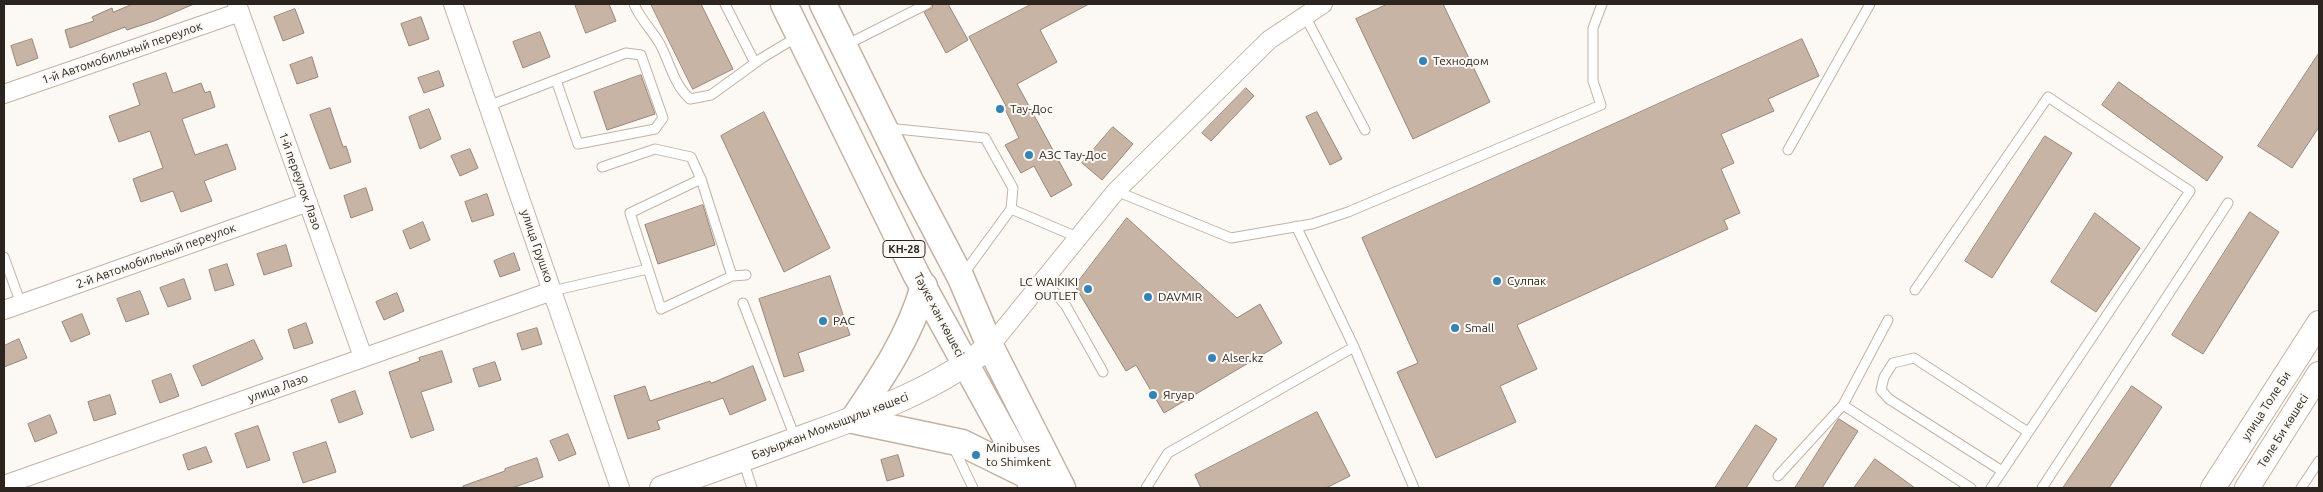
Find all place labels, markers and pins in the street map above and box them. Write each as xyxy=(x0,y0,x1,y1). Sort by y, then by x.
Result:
place label: Технодом xyxy=(1433,54,1489,68)
marker: Технодом xyxy=(1417,55,1429,67)
place label: Тау-Дос xyxy=(1010,102,1052,116)
marker: Тау-Дос xyxy=(994,103,1006,115)
place label: АЗС Тау-Дос xyxy=(1039,148,1106,162)
marker: АЗС Тау-Дос xyxy=(1023,149,1035,161)
place label: Сулпак xyxy=(1507,274,1546,288)
place label: LC WAIKIKI OUTLET xyxy=(1020,275,1078,303)
marker: Сулпак xyxy=(1491,275,1503,287)
marker: LC WAIKIKI OUTLET xyxy=(1082,283,1094,295)
place label: DAVMIR xyxy=(1158,290,1202,304)
marker: DAVMIR xyxy=(1142,291,1154,303)
place label: РАС xyxy=(833,314,855,328)
marker: РАС xyxy=(817,315,829,327)
place label: Small xyxy=(1465,321,1494,335)
marker: Small xyxy=(1449,322,1461,334)
place label: Alser.kz xyxy=(1222,351,1263,365)
marker: Alser.kz xyxy=(1206,352,1218,364)
place label: Ягуар xyxy=(1163,388,1195,402)
marker: Ягуар xyxy=(1147,389,1159,401)
place label: Minibuses to Shimkent xyxy=(986,441,1051,469)
marker: Minibuses to Shimkent xyxy=(970,449,982,461)

